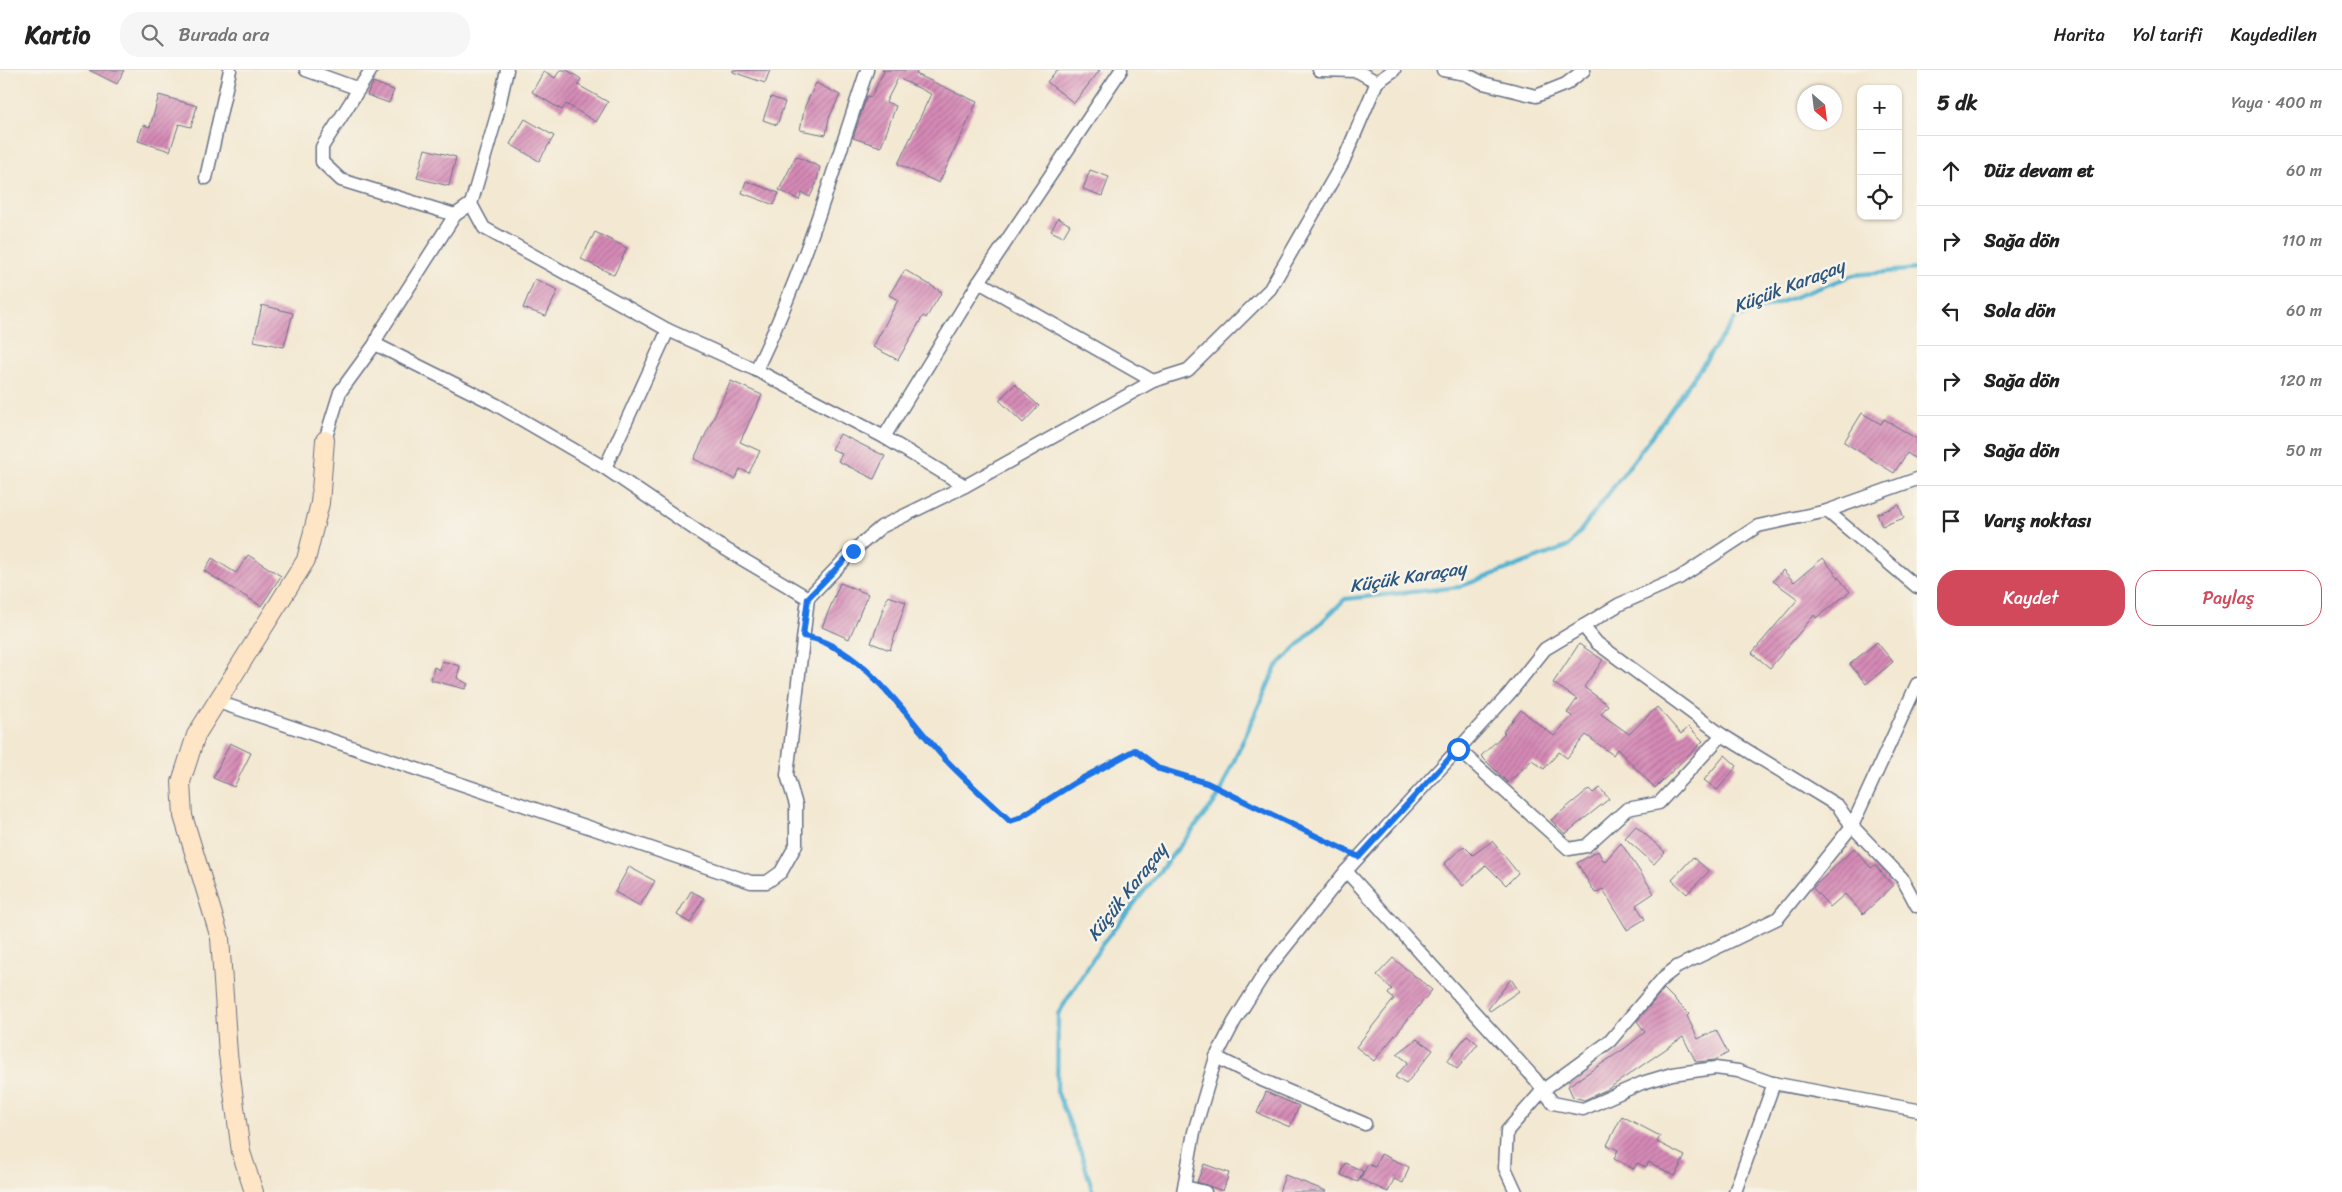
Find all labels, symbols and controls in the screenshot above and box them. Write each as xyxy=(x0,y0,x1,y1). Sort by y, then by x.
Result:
search box xyxy=(120,12,470,57)
text: Kartio xyxy=(25,14,90,56)
text: Burada ara xyxy=(178,18,269,51)
text: Harita xyxy=(2054,19,2105,51)
text: Yol tarifi xyxy=(2133,19,2202,51)
text: Kaydedilen xyxy=(2230,19,2317,51)
icon: search xyxy=(138,21,166,49)
text: 5 dk xyxy=(1937,84,1978,122)
north arrow xyxy=(1797,85,1842,130)
map controls xyxy=(1857,85,1902,220)
button: + xyxy=(1857,85,1902,130)
text: Yaya · 400 m xyxy=(2231,88,2322,117)
button: − xyxy=(1857,130,1902,175)
text: Düz devam et xyxy=(1984,154,2095,187)
text: 60 m xyxy=(2286,156,2322,185)
icon: ahead xyxy=(1937,157,1965,185)
button: locate xyxy=(1857,175,1902,220)
text: Sağa dön xyxy=(1984,224,2059,257)
text: 110 m xyxy=(2282,226,2322,255)
icon: right xyxy=(1937,227,1965,255)
water label: Küçük Karaçay xyxy=(1729,249,1852,322)
text: Sola dön xyxy=(1984,294,2055,327)
text: 60 m xyxy=(2286,296,2322,325)
icon: left xyxy=(1937,297,1965,325)
text: Sağa dön xyxy=(1984,364,2059,397)
text: 120 m xyxy=(2279,366,2322,395)
icon: right xyxy=(1937,367,1965,395)
text: Sağa dön xyxy=(1984,434,2059,467)
text: 50 m xyxy=(2286,436,2322,465)
icon: right xyxy=(1937,437,1965,465)
text: Varış noktası xyxy=(1984,504,2091,537)
icon: arrive xyxy=(1937,507,1965,535)
route end xyxy=(842,540,865,563)
water label: Küçük Karaçay xyxy=(1348,552,1471,602)
button: Kaydet xyxy=(1937,570,2125,626)
button: Paylaş xyxy=(2135,570,2322,626)
route start xyxy=(1447,738,1470,761)
water label: Küçük Karaçay xyxy=(1078,834,1177,948)

